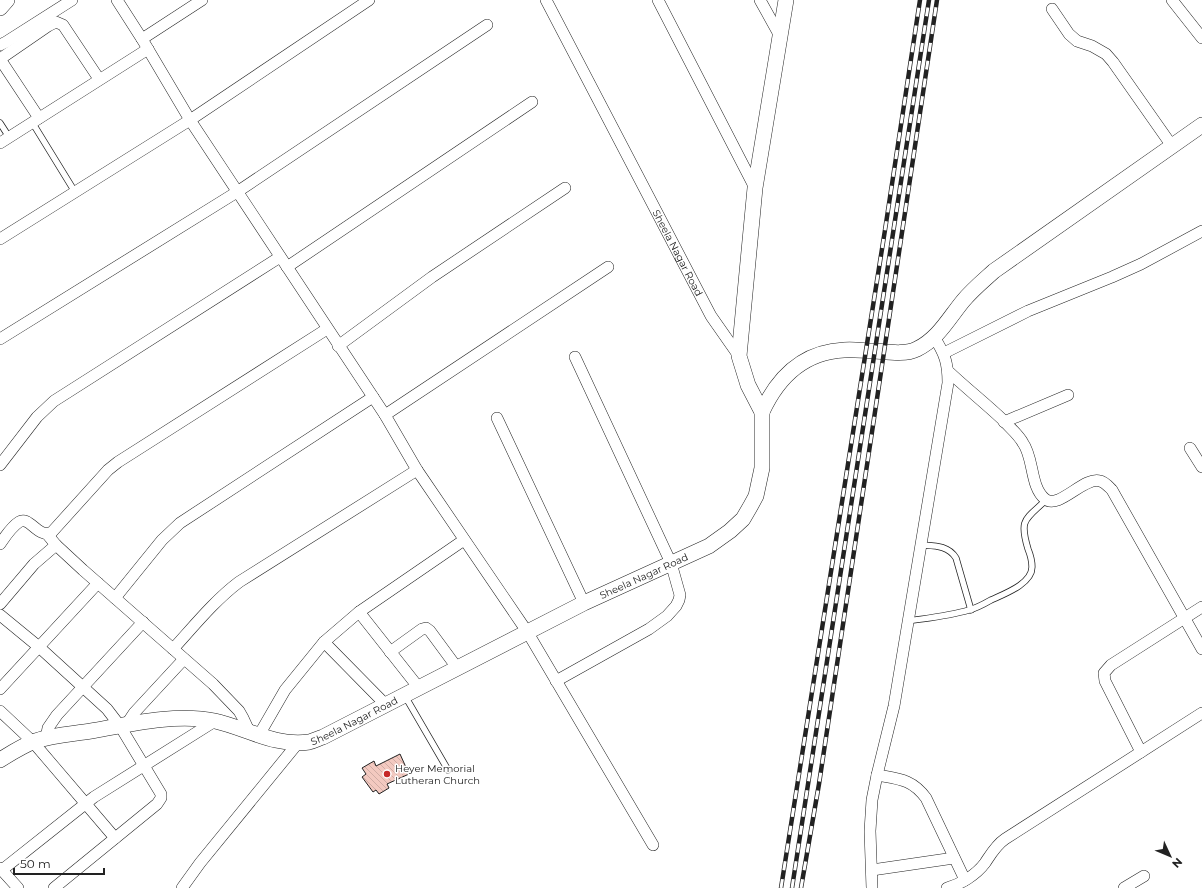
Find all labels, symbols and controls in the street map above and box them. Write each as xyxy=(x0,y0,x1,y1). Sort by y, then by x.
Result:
street label: Sheela Nagar Road xyxy=(650,207,705,298)
street label: Sheela Nagar Road xyxy=(598,550,690,602)
street label: Sheela Nagar Road xyxy=(309,694,400,748)
place label: Heyer Memorial Lutheran Church xyxy=(395,762,480,787)
marker: Heyer Memorial Lutheran Church xyxy=(382,769,392,779)
north arrow xyxy=(1150,836,1190,876)
scale bar xyxy=(14,850,104,876)
text: N xyxy=(1169,855,1185,871)
text: 50 m xyxy=(20,856,51,871)

